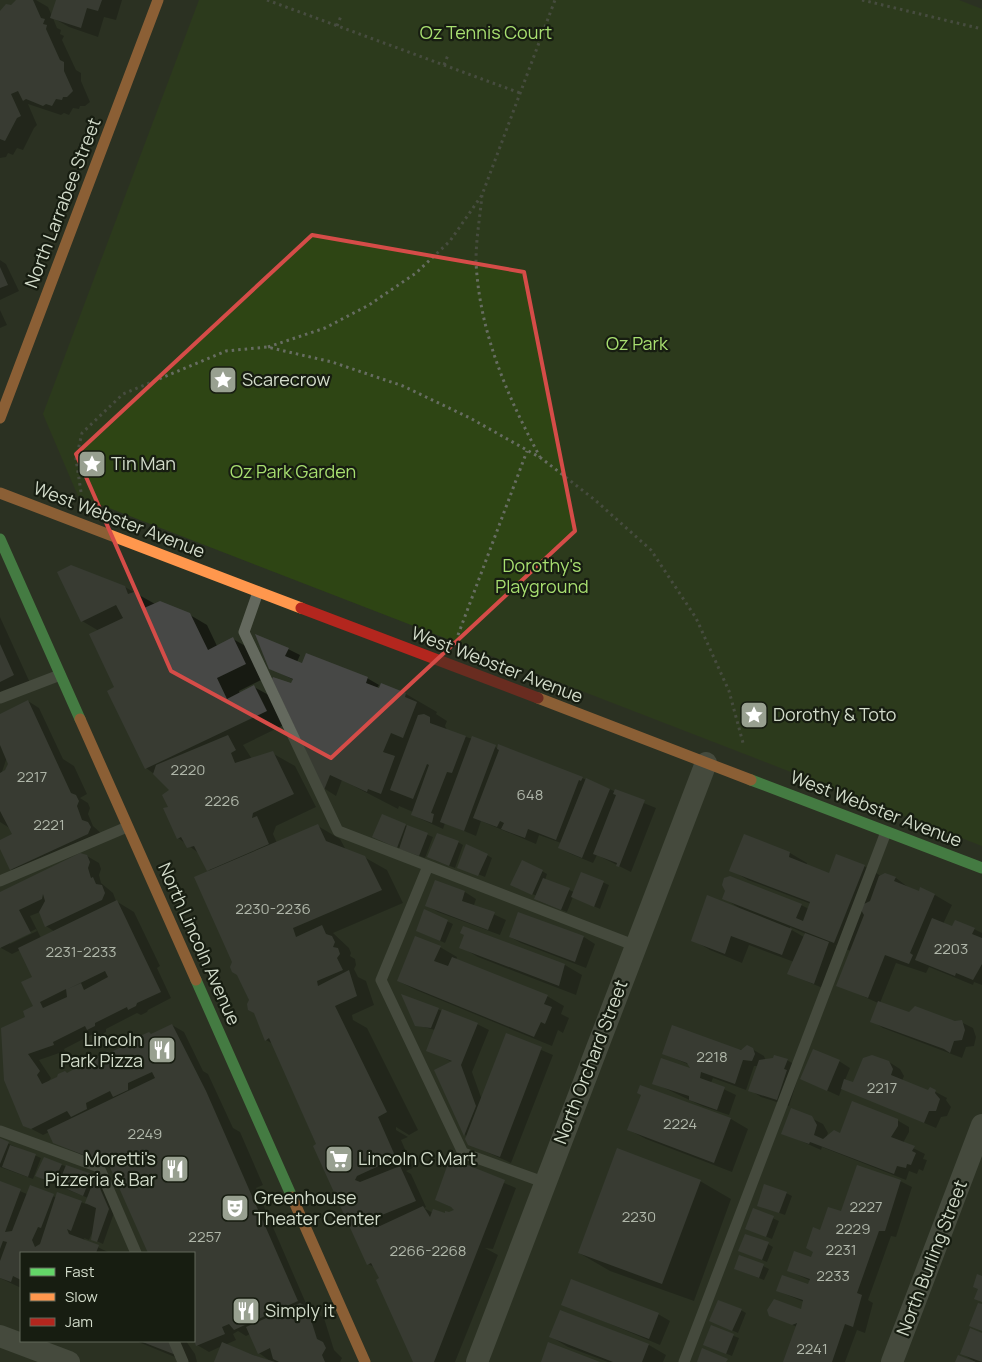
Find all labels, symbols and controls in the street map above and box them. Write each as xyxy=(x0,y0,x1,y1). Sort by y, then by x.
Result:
park label: Oz Tennis Court xyxy=(420,20,552,44)
street label: North Larrabee Street xyxy=(18,114,106,291)
park label: Oz Park xyxy=(606,331,669,355)
place icon: Scarecrow xyxy=(208,365,238,395)
place label: Scarecrow xyxy=(242,367,330,391)
place icon: Tin Man xyxy=(77,449,107,479)
place label: Tin Man xyxy=(111,451,176,475)
park label: Oz Park Garden xyxy=(230,459,356,483)
street label: West Webster Avenue xyxy=(30,475,209,563)
park label: Dorothy's Playground xyxy=(495,553,589,598)
street label: West Webster Avenue xyxy=(408,620,587,708)
place icon: Dorothy & Toto xyxy=(739,700,769,730)
place label: Dorothy & Toto xyxy=(773,702,896,726)
house number: 2220 xyxy=(171,759,205,780)
street label: West Webster Avenue xyxy=(787,764,966,852)
house number: 2217 xyxy=(17,766,47,787)
house number: 648 xyxy=(517,784,543,805)
house number: 2226 xyxy=(205,790,239,811)
house number: 2221 xyxy=(33,814,65,835)
street label: North Lincoln Avenue xyxy=(153,859,247,1029)
house number: 2230-2236 xyxy=(235,898,311,919)
house number: 2203 xyxy=(934,938,968,959)
house number: 2231-2233 xyxy=(45,941,117,962)
street label: North Orchard Street xyxy=(548,976,633,1147)
place label: Lincoln Park Pizza xyxy=(60,1027,143,1072)
restaurant icon: Lincoln Park Pizza xyxy=(147,1035,177,1065)
house number: 2218 xyxy=(696,1046,728,1067)
house number: 2217 xyxy=(867,1077,897,1098)
house number: 2224 xyxy=(663,1113,697,1134)
house number: 2249 xyxy=(128,1123,162,1144)
supermarket icon: Lincoln C Mart xyxy=(324,1144,354,1174)
place label: Moretti's Pizzeria & Bar xyxy=(45,1146,156,1191)
place label: Lincoln C Mart xyxy=(358,1146,476,1170)
restaurant icon: Moretti's Pizzeria & Bar xyxy=(160,1154,190,1184)
street label: North Burling Street xyxy=(890,1176,972,1339)
place label: Greenhouse Theater Center xyxy=(254,1185,381,1230)
theatre icon: Greenhouse Theater Center xyxy=(220,1193,250,1223)
house number: 2227 xyxy=(849,1196,883,1217)
house number: 2230 xyxy=(622,1206,656,1227)
house number: 2229 xyxy=(836,1218,870,1239)
house number: 2257 xyxy=(188,1226,222,1247)
house number: 2231 xyxy=(825,1239,857,1260)
house number: 2266-2268 xyxy=(389,1240,467,1261)
legend xyxy=(20,1252,195,1342)
text: Fast xyxy=(65,1261,94,1282)
house number: 2233 xyxy=(816,1265,850,1286)
text: Slow xyxy=(65,1286,98,1307)
restaurant icon: Simply it xyxy=(231,1296,261,1326)
place label: Simply it xyxy=(265,1298,335,1322)
text: Jam xyxy=(65,1311,93,1332)
house number: 2241 xyxy=(796,1338,828,1359)

